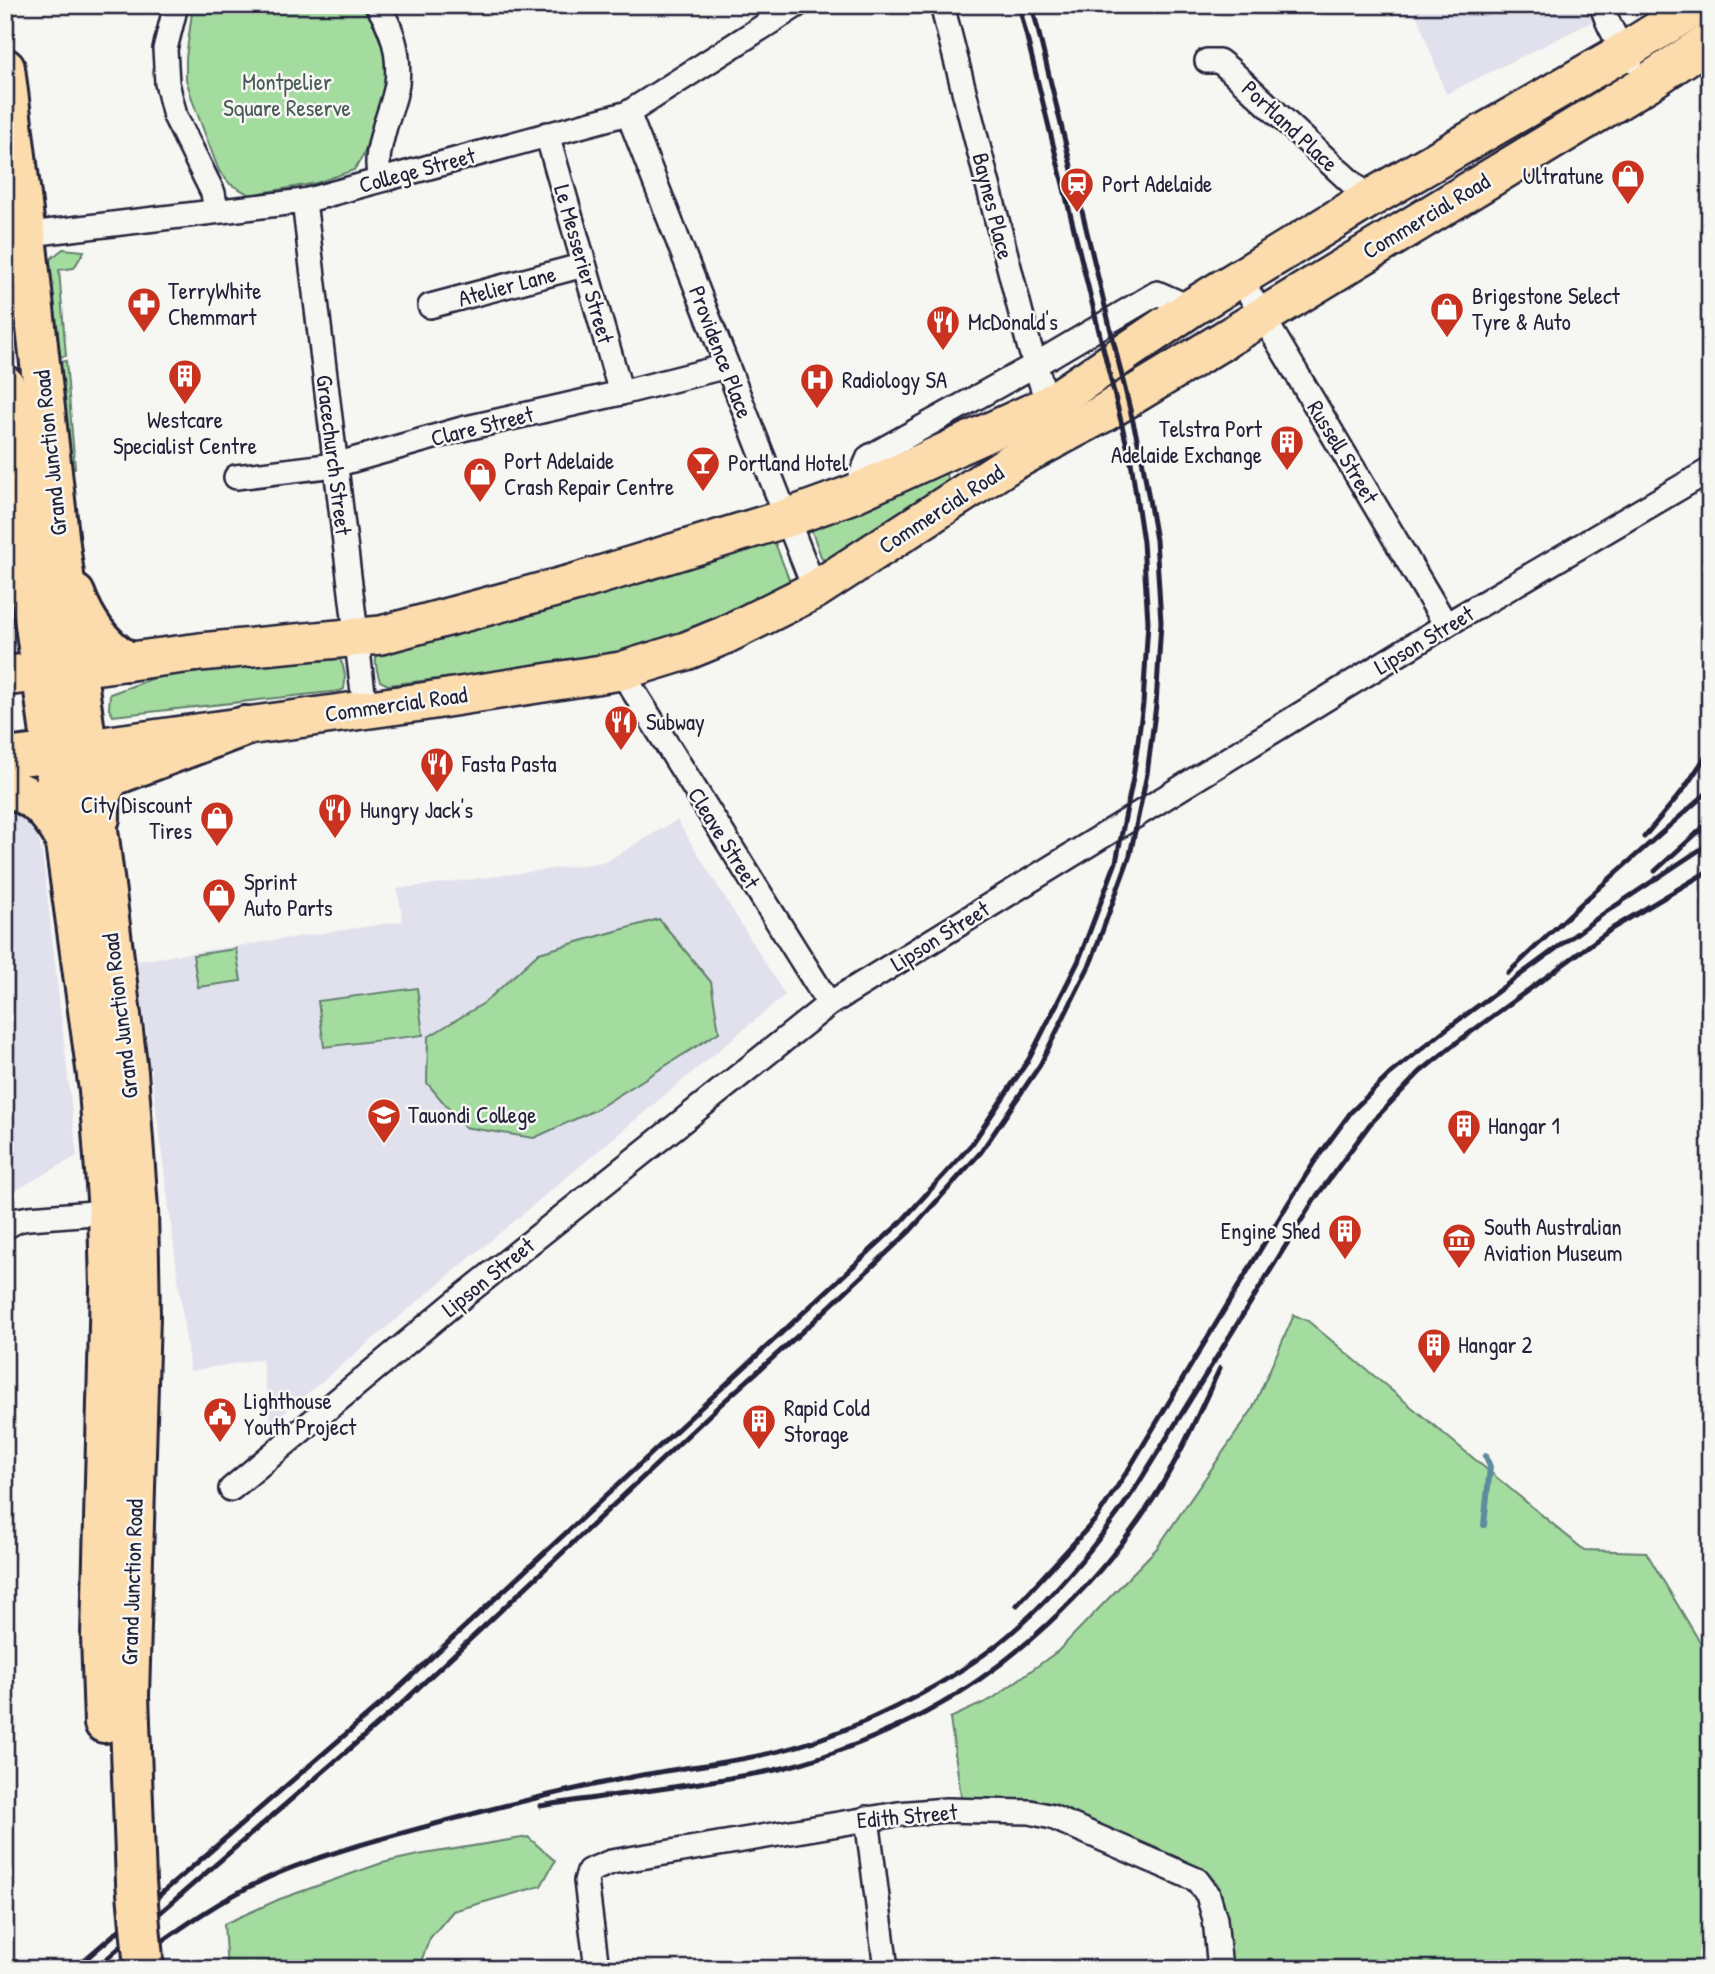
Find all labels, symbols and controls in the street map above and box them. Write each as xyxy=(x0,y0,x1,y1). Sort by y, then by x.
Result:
park label: Montpelier Square Reserve xyxy=(223,66,351,123)
street label: Portland Place xyxy=(1235,73,1345,178)
street label: College Street xyxy=(355,139,479,200)
street label: Baynes Place xyxy=(965,150,1022,262)
shop icon: Ultratune xyxy=(1609,157,1647,206)
place label: Ultratune xyxy=(1523,160,1604,191)
station icon: Port Adelaide xyxy=(1058,165,1096,214)
street label: Commercial Road xyxy=(1356,165,1495,266)
place label: Port Adelaide xyxy=(1102,168,1212,199)
street label: Le Messerier Street xyxy=(547,181,622,348)
street label: Atelier Lane xyxy=(455,258,559,313)
place label: TerryWhite Chemmart xyxy=(168,275,261,332)
place label: Brigestone Select Tyre & Auto xyxy=(1472,280,1621,337)
street label: Providence Place xyxy=(682,281,761,423)
pharmacy icon: TerryWhite Chemmart xyxy=(125,285,163,334)
shop icon: Brigestone Select Tyre & Auto xyxy=(1428,290,1466,339)
restaurant icon: McDonald's xyxy=(924,303,962,352)
place label: McDonald's xyxy=(968,306,1058,337)
building icon: Westcare Specialist Centre xyxy=(166,357,204,406)
hospital icon: Radiology SA xyxy=(798,361,836,410)
place label: Radiology SA xyxy=(842,364,947,395)
street label: Grand Junction Road xyxy=(25,369,74,537)
street label: Gracechurch Street xyxy=(309,373,360,538)
street label: Russell Street xyxy=(1300,394,1387,510)
street label: Clare Street xyxy=(427,398,537,453)
place label: Westcare Specialist Centre xyxy=(113,404,257,461)
place label: Telstra Port Adelaide Exchange xyxy=(1111,413,1263,470)
building icon: Telstra Port Adelaide Exchange xyxy=(1268,423,1306,472)
bar icon: Portland Hotel xyxy=(684,444,722,493)
place label: Port Adelaide Crash Repair Centre xyxy=(504,445,674,502)
place label: Portland Hotel xyxy=(728,447,849,478)
shop icon: Port Adelaide Crash Repair Centre xyxy=(461,455,499,504)
street label: Commercial Road xyxy=(872,457,1009,561)
street label: Lipson Street xyxy=(1368,597,1480,681)
street label: Commercial Road xyxy=(323,678,469,729)
restaurant icon: Subway xyxy=(602,703,640,752)
place label: Subway xyxy=(646,706,705,737)
restaurant icon: Fasta Pasta xyxy=(418,745,456,794)
place label: Fasta Pasta xyxy=(461,748,557,779)
street label: Cleave Street xyxy=(681,781,768,895)
place label: City Discount Tires xyxy=(81,789,193,846)
restaurant icon: Hungry Jack's xyxy=(316,791,354,840)
place label: Hungry Jack's xyxy=(360,794,473,825)
shop icon: City Discount Tires xyxy=(198,799,236,848)
place label: Sprint Auto Parts xyxy=(244,866,333,923)
shop icon: Sprint Auto Parts xyxy=(200,876,238,925)
street label: Lipson Street xyxy=(884,892,996,978)
street label: Grand Junction Road xyxy=(94,932,145,1100)
school or university icon: Tauondi College xyxy=(365,1096,403,1145)
place label: Tauondi College xyxy=(408,1099,536,1130)
building icon: Hangar 1 xyxy=(1445,1107,1483,1156)
place label: Hangar 1 xyxy=(1488,1110,1560,1141)
place label: South Australian Aviation Museum xyxy=(1484,1211,1622,1268)
building icon: Engine Shed xyxy=(1326,1212,1364,1261)
place label: Engine Shed xyxy=(1221,1215,1320,1246)
museum icon: South Australian Aviation Museum xyxy=(1440,1221,1478,1270)
street label: Lipson Street xyxy=(435,1229,541,1324)
building icon: Hangar 2 xyxy=(1415,1326,1453,1375)
place label: Hangar 2 xyxy=(1458,1329,1533,1360)
place label: Lighthouse Youth Project xyxy=(244,1385,357,1442)
place label: Rapid Cold Storage xyxy=(784,1392,870,1449)
public building icon: Lighthouse Youth Project xyxy=(201,1395,239,1444)
building icon: Rapid Cold Storage xyxy=(740,1402,778,1451)
street label: Grand Junction Road xyxy=(113,1498,150,1666)
street label: Edith Street xyxy=(855,1796,960,1835)

